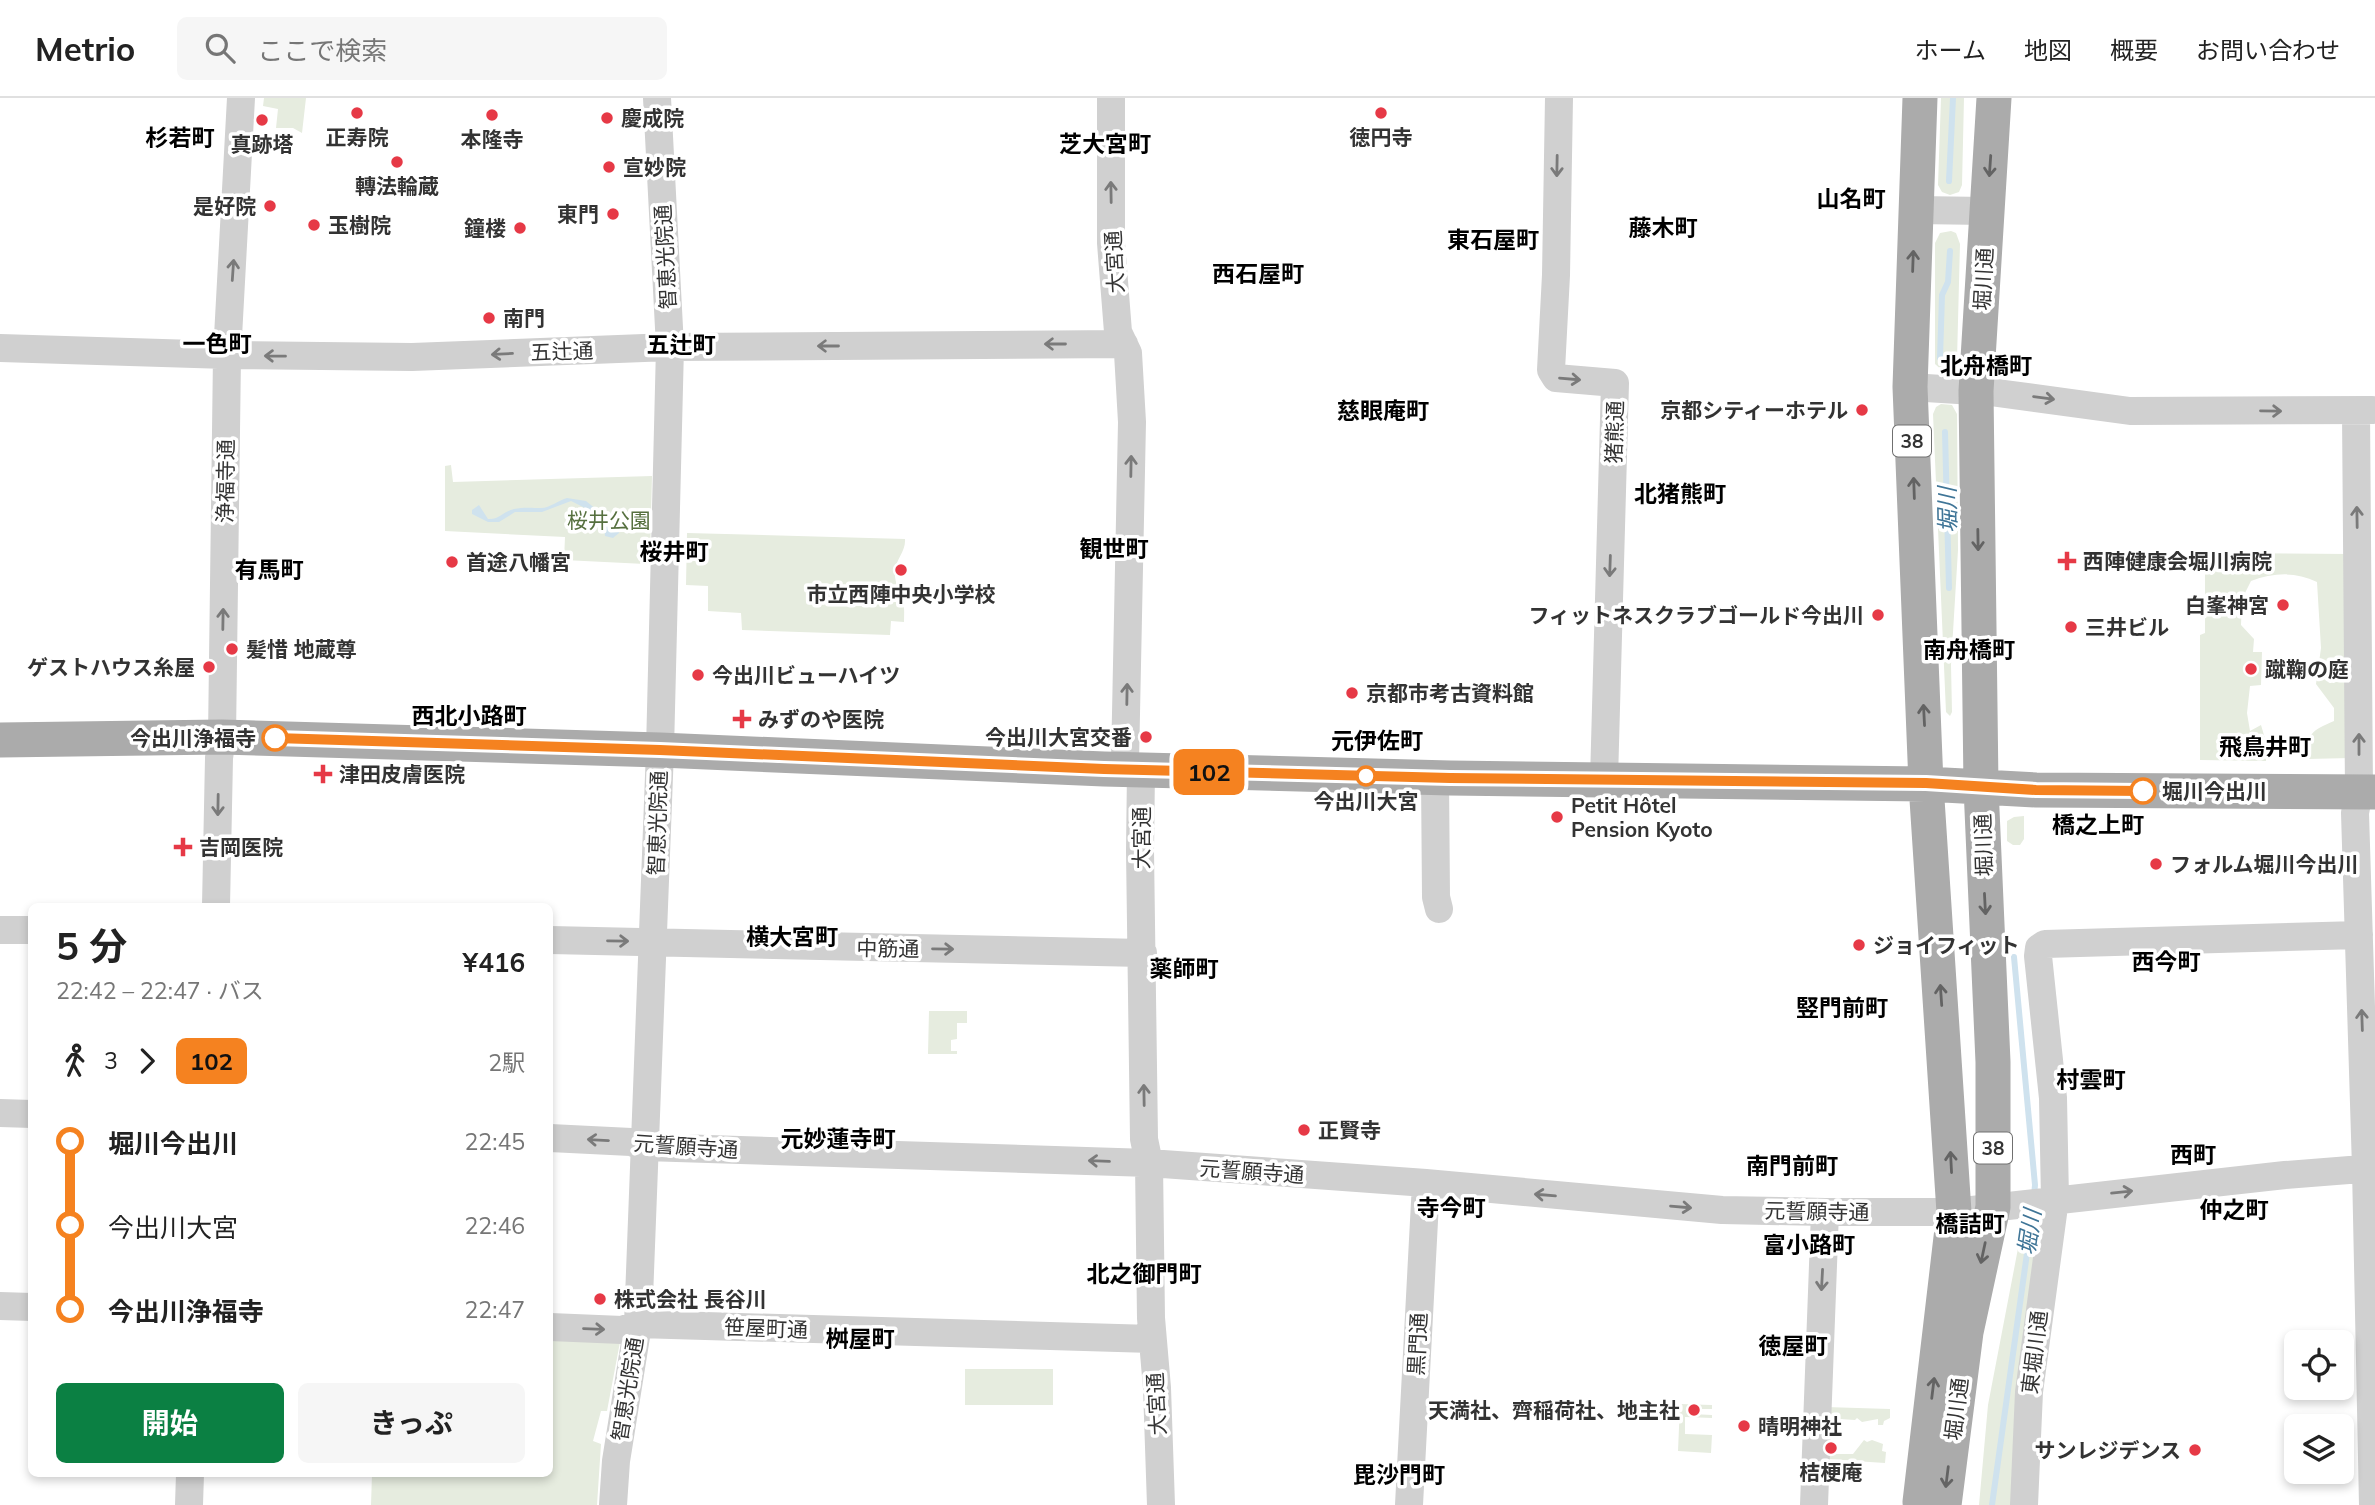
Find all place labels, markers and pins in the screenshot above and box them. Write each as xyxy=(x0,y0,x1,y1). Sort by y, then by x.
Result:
marker: 正寿院 xyxy=(349,105,365,121)
place label: 慶成院 xyxy=(621,105,684,131)
marker: 徳円寺 xyxy=(1373,105,1389,121)
marker: 本隆寺 xyxy=(484,107,500,123)
marker: 慶成院 xyxy=(599,110,615,126)
marker: 真跡塔 xyxy=(254,112,270,128)
place label: 正寿院 xyxy=(326,124,389,150)
place label: 徳円寺 xyxy=(1350,124,1413,150)
place label: 本隆寺 xyxy=(461,126,524,152)
place label: 真跡塔 xyxy=(231,131,294,157)
marker: 轉法輪蔵 xyxy=(389,154,405,170)
place label: 宣妙院 xyxy=(623,154,686,180)
marker: 宣妙院 xyxy=(601,159,617,175)
place label: 轉法輪蔵 xyxy=(355,173,439,199)
place label: 是好院 xyxy=(193,193,256,219)
marker: 是好院 xyxy=(262,198,278,214)
place label: 東門 xyxy=(557,201,599,227)
marker: 東門 xyxy=(605,206,621,222)
place label: 玉樹院 xyxy=(328,212,391,238)
place label: 鐘楼 xyxy=(464,215,506,241)
marker: 玉樹院 xyxy=(306,217,322,233)
marker: 鐘楼 xyxy=(512,220,528,236)
place label: 南門 xyxy=(503,305,545,331)
marker: 南門 xyxy=(481,310,497,326)
place label: 京都シティーホテル xyxy=(1660,397,1848,423)
marker: 京都シティーホテル xyxy=(1854,402,1870,418)
place label: 西陣健康会堀川病院 xyxy=(2083,548,2272,574)
place label: 首途八幡宮 xyxy=(466,549,571,575)
marker: 西陣健康会堀川病院 xyxy=(2057,551,2077,571)
marker: 首途八幡宮 xyxy=(444,554,460,570)
marker: 市立西陣中央小学校 xyxy=(893,562,909,578)
place label: 市立西陣中央小学校 xyxy=(807,581,996,607)
place label: 白峯神宮 xyxy=(2185,592,2269,618)
marker: 白峯神宮 xyxy=(2275,597,2291,613)
place label: フィットネスクラブゴールド今出川 xyxy=(1528,602,1864,628)
marker: フィットネスクラブゴールド今出川 xyxy=(1870,607,1886,623)
place label: 三井ビル xyxy=(2085,614,2169,640)
marker: 三井ビル xyxy=(2063,619,2079,635)
place label: 髪惜 地蔵尊 xyxy=(246,636,357,662)
marker: 髪惜 地蔵尊 xyxy=(224,641,240,657)
place label: ゲストハウス糸屋 xyxy=(27,654,195,680)
place label: 蹴鞠の庭 xyxy=(2265,656,2349,682)
marker: ゲストハウス糸屋 xyxy=(201,659,217,675)
marker: 蹴鞠の庭 xyxy=(2243,661,2259,677)
place label: 今出川ビューハイツ xyxy=(712,662,900,688)
marker: 今出川ビューハイツ xyxy=(690,667,706,683)
place label: 京都市考古資料館 xyxy=(1366,680,1534,706)
marker: 京都市考古資料館 xyxy=(1344,685,1360,701)
place label: みずのや医院 xyxy=(758,706,884,732)
marker: みずのや医院 xyxy=(732,709,752,729)
place label: 今出川大宮交番 xyxy=(985,724,1132,750)
place label: 今出川浄福寺 xyxy=(130,725,256,751)
marker: 今出川浄福寺 xyxy=(262,725,288,751)
marker: 今出川大宮交番 xyxy=(1138,729,1154,745)
place label: 津田皮膚医院 xyxy=(339,761,465,787)
marker: 津田皮膚医院 xyxy=(313,764,333,784)
marker: 今出川大宮 xyxy=(1356,766,1376,786)
marker: 堀川今出川 xyxy=(2130,778,2156,804)
place label: 堀川今出川 xyxy=(2162,778,2267,804)
place label: 今出川大宮 xyxy=(1314,788,1419,814)
place label: Petit Hôtel Pension Kyoto xyxy=(1571,792,1713,842)
marker: Petit Hôtel Pension Kyoto xyxy=(1549,809,1565,825)
place label: 吉岡医院 xyxy=(199,834,283,860)
marker: 吉岡医院 xyxy=(173,837,193,857)
place label: フォルム堀川今出川 xyxy=(2170,851,2359,877)
marker: フォルム堀川今出川 xyxy=(2148,856,2164,872)
place label: ジョイフィット xyxy=(1873,932,2020,958)
marker: ジョイフィット xyxy=(1851,937,1867,953)
place label: 正賢寺 xyxy=(1318,1117,1381,1143)
marker: 正賢寺 xyxy=(1296,1122,1312,1138)
place label: 株式会社 長谷川 xyxy=(614,1286,767,1312)
marker: 株式会社 長谷川 xyxy=(592,1291,608,1307)
place label: 天満社、齊稲荷社、地主社 xyxy=(1428,1397,1680,1423)
marker: 天満社、齊稲荷社、地主社 xyxy=(1686,1402,1702,1418)
place label: 晴明神社 xyxy=(1758,1413,1842,1439)
marker: 晴明神社 xyxy=(1736,1418,1752,1434)
place label: サンレジデンス xyxy=(2034,1437,2181,1463)
marker: 桔梗庵 xyxy=(1823,1440,1839,1456)
marker: サンレジデンス xyxy=(2187,1442,2203,1458)
place label: 桔梗庵 xyxy=(1800,1459,1863,1485)

